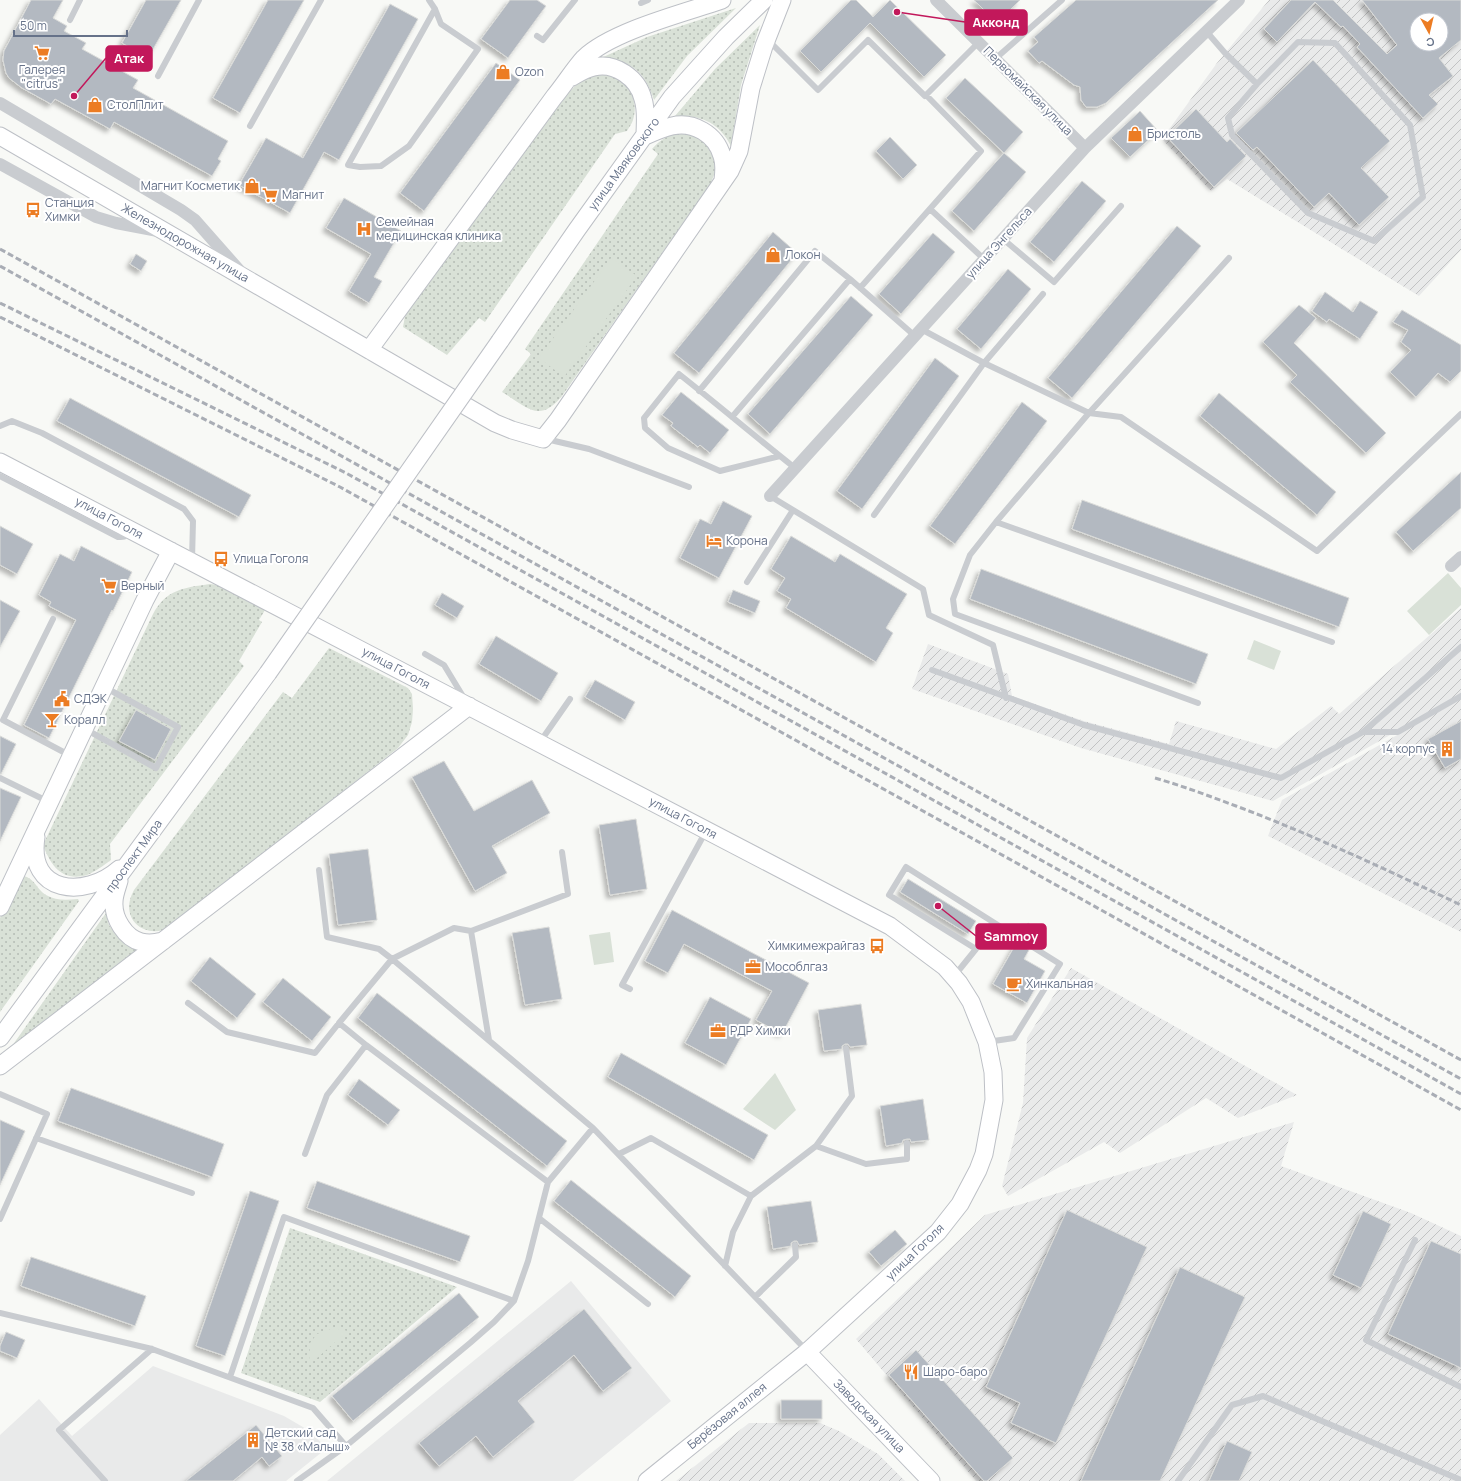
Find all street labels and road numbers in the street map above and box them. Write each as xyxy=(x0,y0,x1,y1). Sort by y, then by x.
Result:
street label: Первомайская улица xyxy=(980,42,1077,139)
street label: улица Маяковского xyxy=(584,114,663,214)
street label: Железнодорожная улица xyxy=(118,199,252,286)
street label: улица Энгельса xyxy=(962,203,1035,282)
street label: улица Гоголя xyxy=(72,492,146,543)
street label: улица Гоголя xyxy=(359,642,433,693)
street label: улица Гоголя xyxy=(646,792,720,843)
street label: проспект Мира xyxy=(101,816,166,896)
street label: улица Гоголя xyxy=(882,1220,947,1284)
street label: Заводская улица xyxy=(830,1375,909,1456)
street label: Берёзовая аллея xyxy=(683,1378,770,1453)

